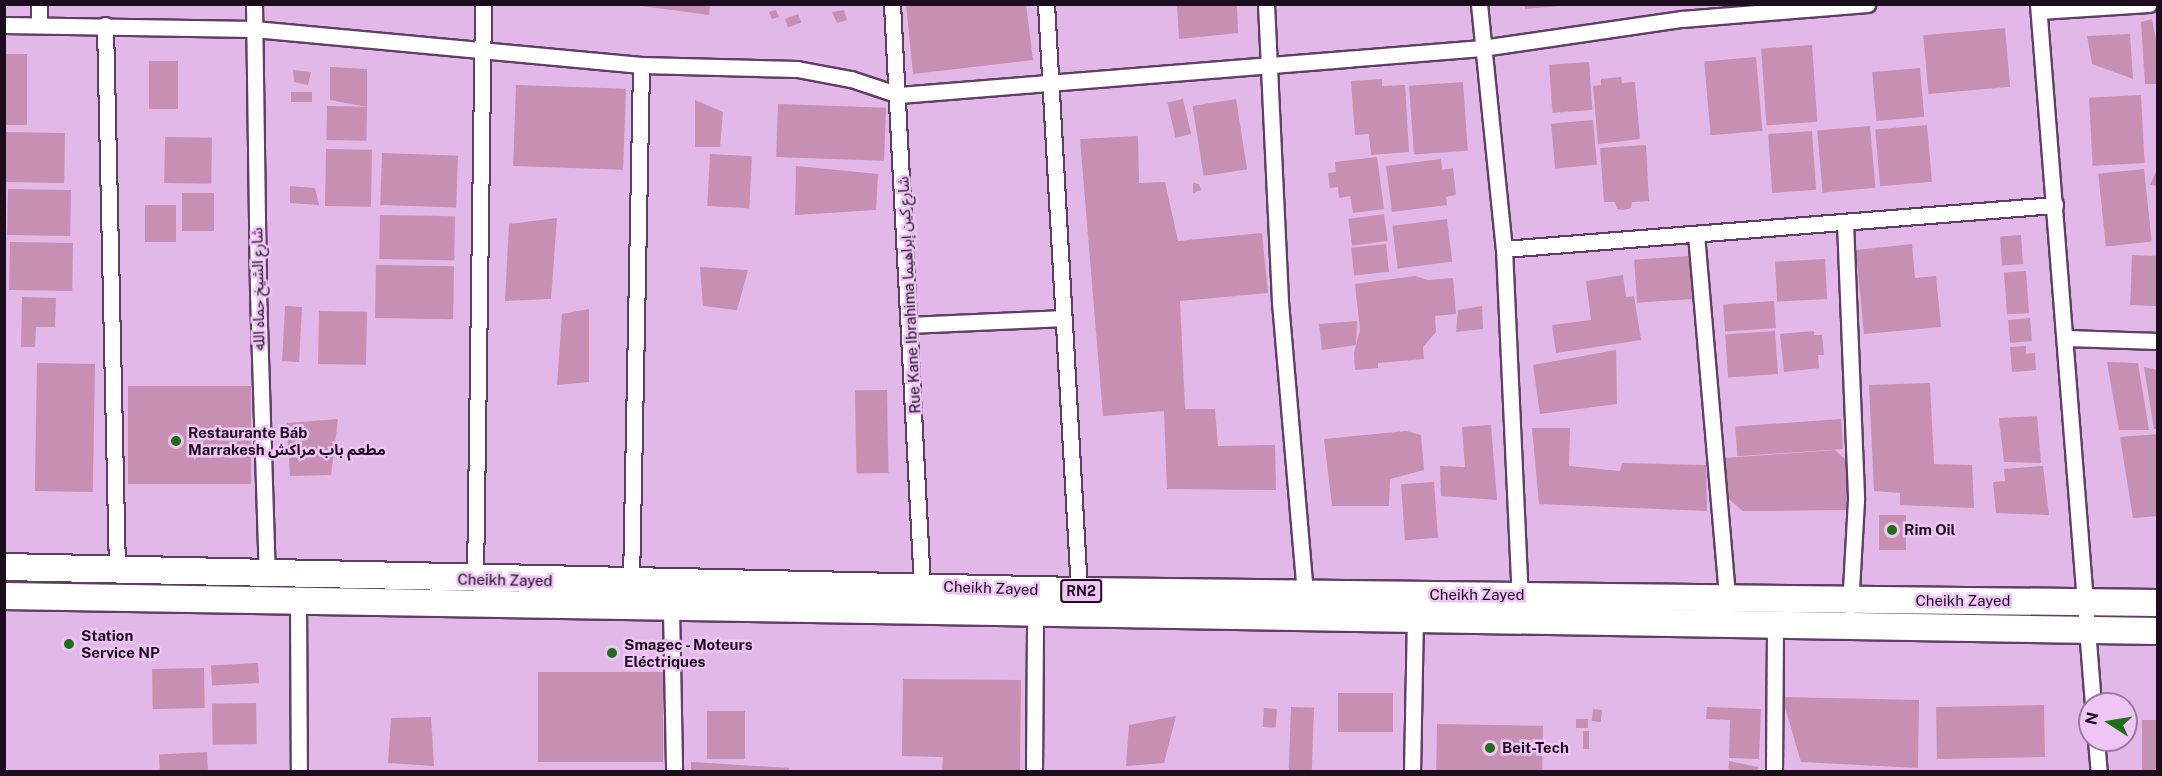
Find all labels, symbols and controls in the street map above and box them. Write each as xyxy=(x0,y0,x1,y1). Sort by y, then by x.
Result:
street label: Rue Kane Ibrahima شارع كين إبراهيما xyxy=(894,176,924,414)
street label: شارع الشيخ حماه الله xyxy=(248,227,268,351)
place label: Restaurante Báb Marrakesh مطعم باب مراكش xyxy=(188,423,386,458)
marker: Restaurante Báb Marrakesh مطعم باب مراكش xyxy=(169,434,183,448)
place label: Rim Oil xyxy=(1904,521,1955,539)
marker: Rim Oil xyxy=(1885,523,1899,537)
street label: Cheikh Zayed xyxy=(457,570,553,590)
street label: Cheikh Zayed xyxy=(943,577,1039,599)
road number: RN2 xyxy=(1060,580,1102,602)
street label: Cheikh Zayed xyxy=(1430,586,1524,604)
street label: Cheikh Zayed xyxy=(1916,592,2010,610)
place label: Station Service NP xyxy=(81,626,160,661)
place label: Smagec - Moteurs Eléctriques xyxy=(624,635,755,670)
marker: Station Service NP xyxy=(62,637,76,651)
marker: Smagec - Moteurs Eléctriques xyxy=(605,646,619,660)
north arrow xyxy=(2078,692,2138,752)
text: N xyxy=(2081,710,2102,727)
place label: Beit-Tech xyxy=(1502,739,1569,757)
marker: Beit-Tech xyxy=(1483,741,1497,755)

